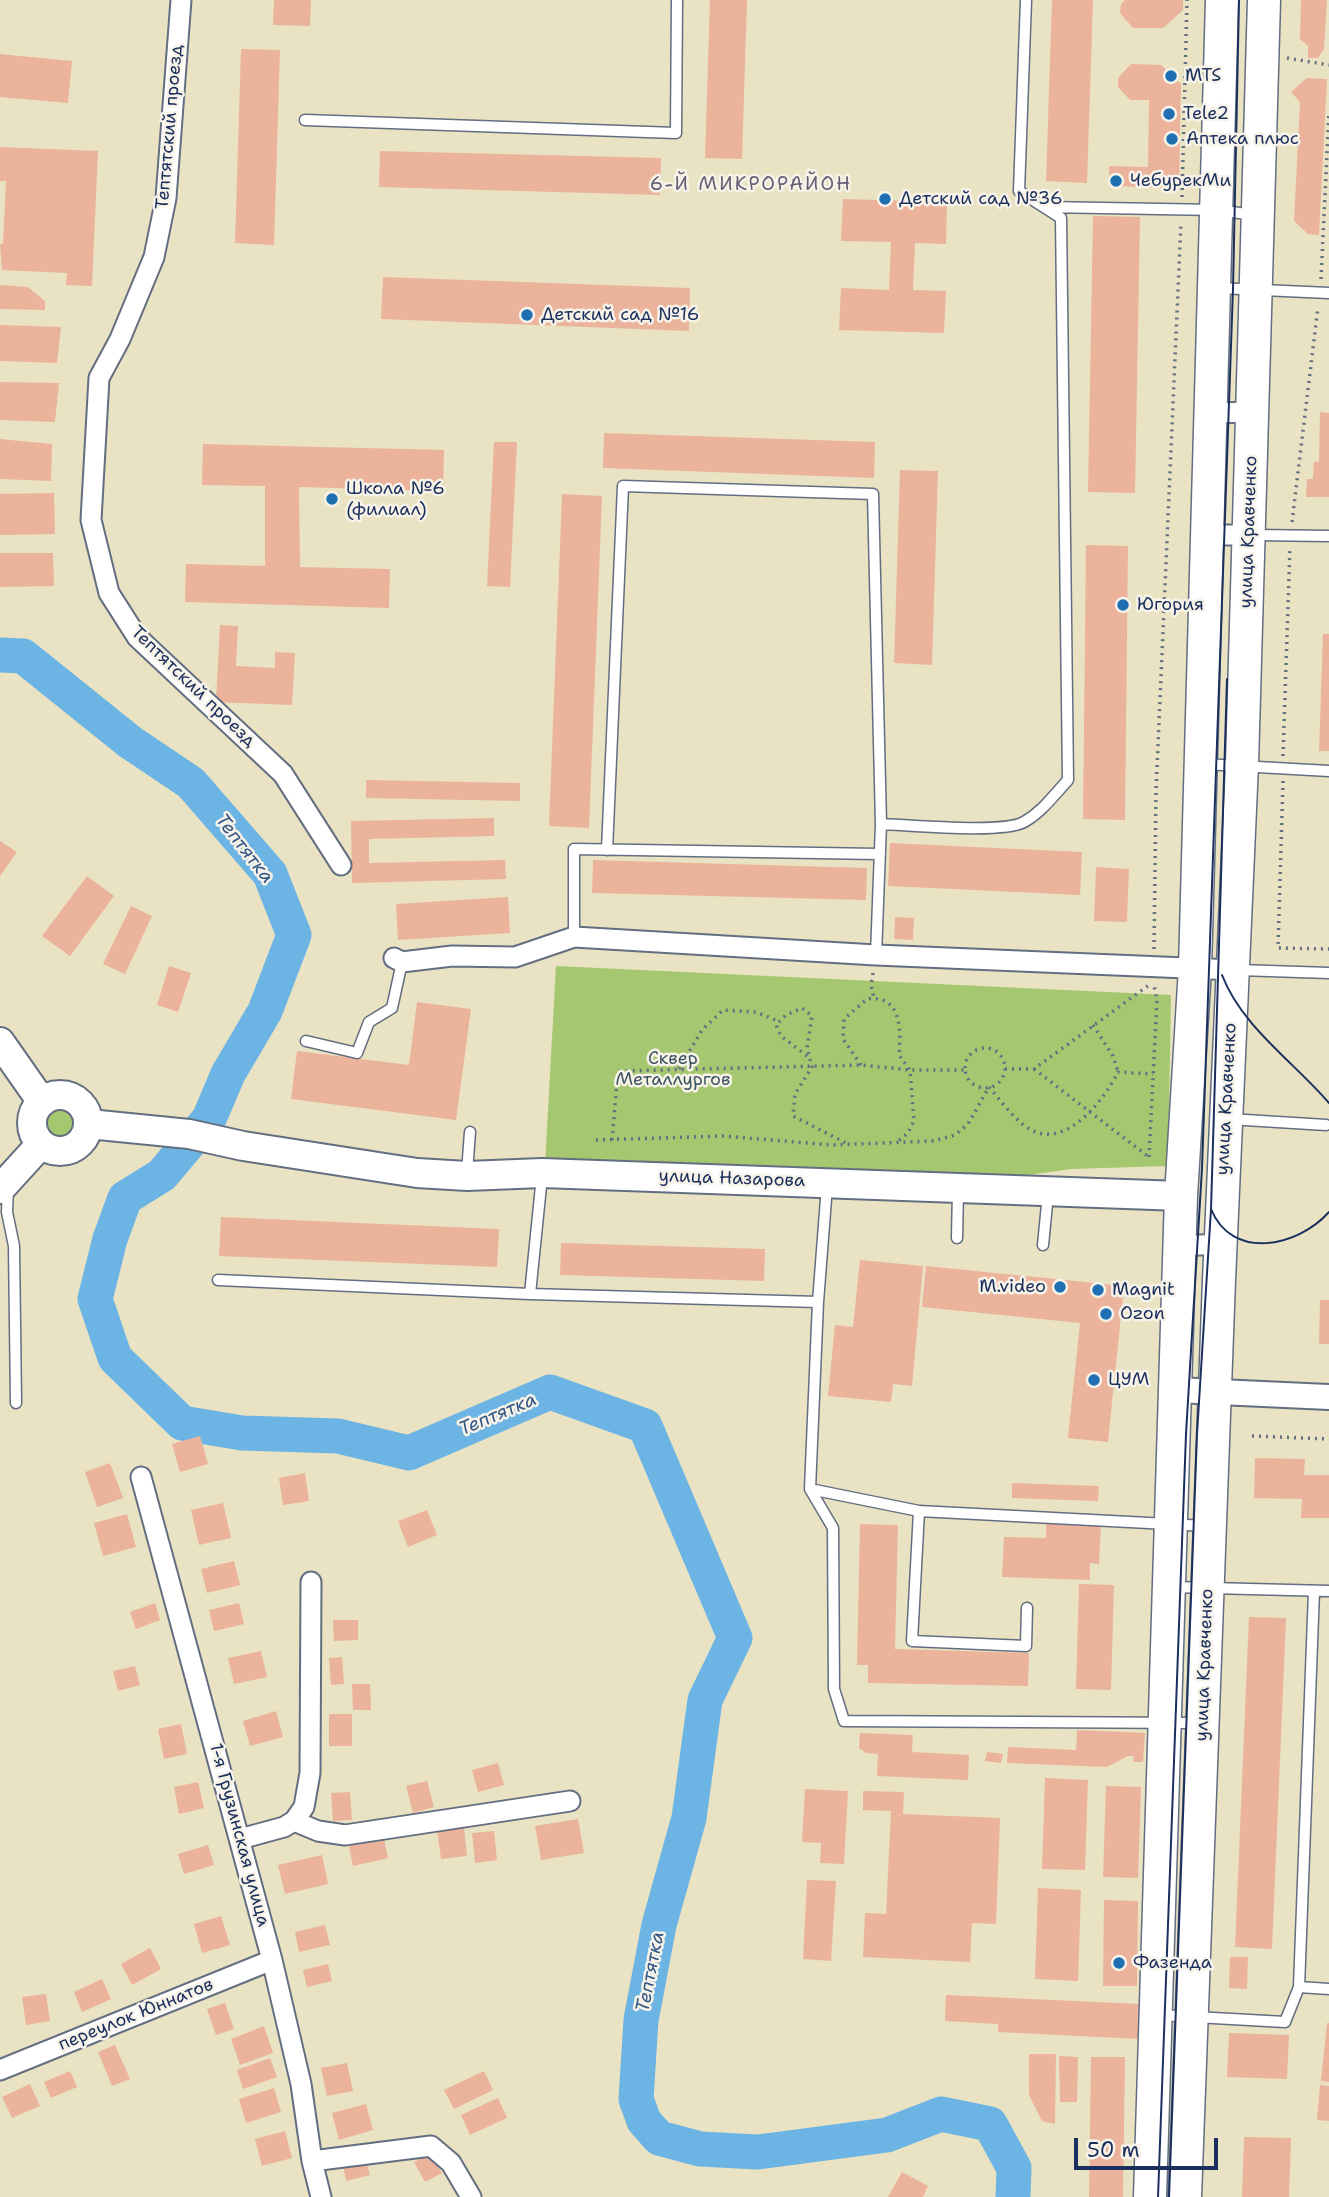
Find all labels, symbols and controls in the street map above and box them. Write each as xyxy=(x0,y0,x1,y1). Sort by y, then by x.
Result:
street label: Тептятский проезд xyxy=(152,44,188,210)
place label: MTS xyxy=(1185,65,1221,87)
marker: MTS xyxy=(1163,68,1179,84)
place label: Tele2 xyxy=(1183,103,1229,125)
marker: Tele2 xyxy=(1161,106,1177,122)
place label: Аптека плюс xyxy=(1186,128,1299,150)
marker: Аптека плюс xyxy=(1164,131,1180,147)
place label: ЧебурекМи xyxy=(1130,170,1231,192)
marker: ЧебурекМи xyxy=(1108,173,1124,189)
district label: 6-Й МИКРОРАЙОН xyxy=(652,174,850,196)
place label: Детский сад №36 xyxy=(899,188,1063,210)
marker: Детский сад №36 xyxy=(877,191,893,207)
place label: Детский сад №16 xyxy=(541,304,699,326)
marker: Детский сад №16 xyxy=(519,307,535,323)
street label: улица Кравченко xyxy=(1236,455,1262,609)
place label: Школа №6 (филиал) xyxy=(346,478,445,520)
marker: Школа №6 (филиал) xyxy=(324,491,340,507)
place label: Югория xyxy=(1137,594,1204,616)
marker: Югория xyxy=(1115,597,1131,613)
street label: Тептятский проезд xyxy=(126,622,260,752)
water label: Тептятка xyxy=(210,810,278,888)
street label: улица Кравченко xyxy=(1212,1022,1242,1176)
park label: Сквер Металлургов xyxy=(615,1048,731,1090)
street label: улица Назарова xyxy=(658,1166,806,1192)
place label: M.video xyxy=(979,1276,1046,1298)
marker: M.video xyxy=(1052,1279,1068,1295)
place label: Magnit xyxy=(1112,1279,1175,1301)
marker: Magnit xyxy=(1090,1282,1106,1298)
place label: Ozon xyxy=(1120,1303,1165,1325)
marker: Ozon xyxy=(1098,1306,1114,1322)
place label: ЦУМ xyxy=(1108,1369,1149,1391)
marker: ЦУМ xyxy=(1086,1372,1102,1388)
water label: Тептятка xyxy=(456,1389,540,1441)
street label: улица Кравченко xyxy=(1192,1588,1218,1742)
street label: 1-я Грузинская улица xyxy=(204,1741,274,1929)
water label: Тептятка xyxy=(632,1930,670,2014)
place label: Фазенда xyxy=(1133,1952,1212,1974)
marker: Фазенда xyxy=(1111,1955,1127,1971)
street label: переулок Юннатов xyxy=(55,1974,217,2056)
scale bar xyxy=(1077,2124,1220,2168)
text: 50 m xyxy=(1087,2136,1140,2164)

